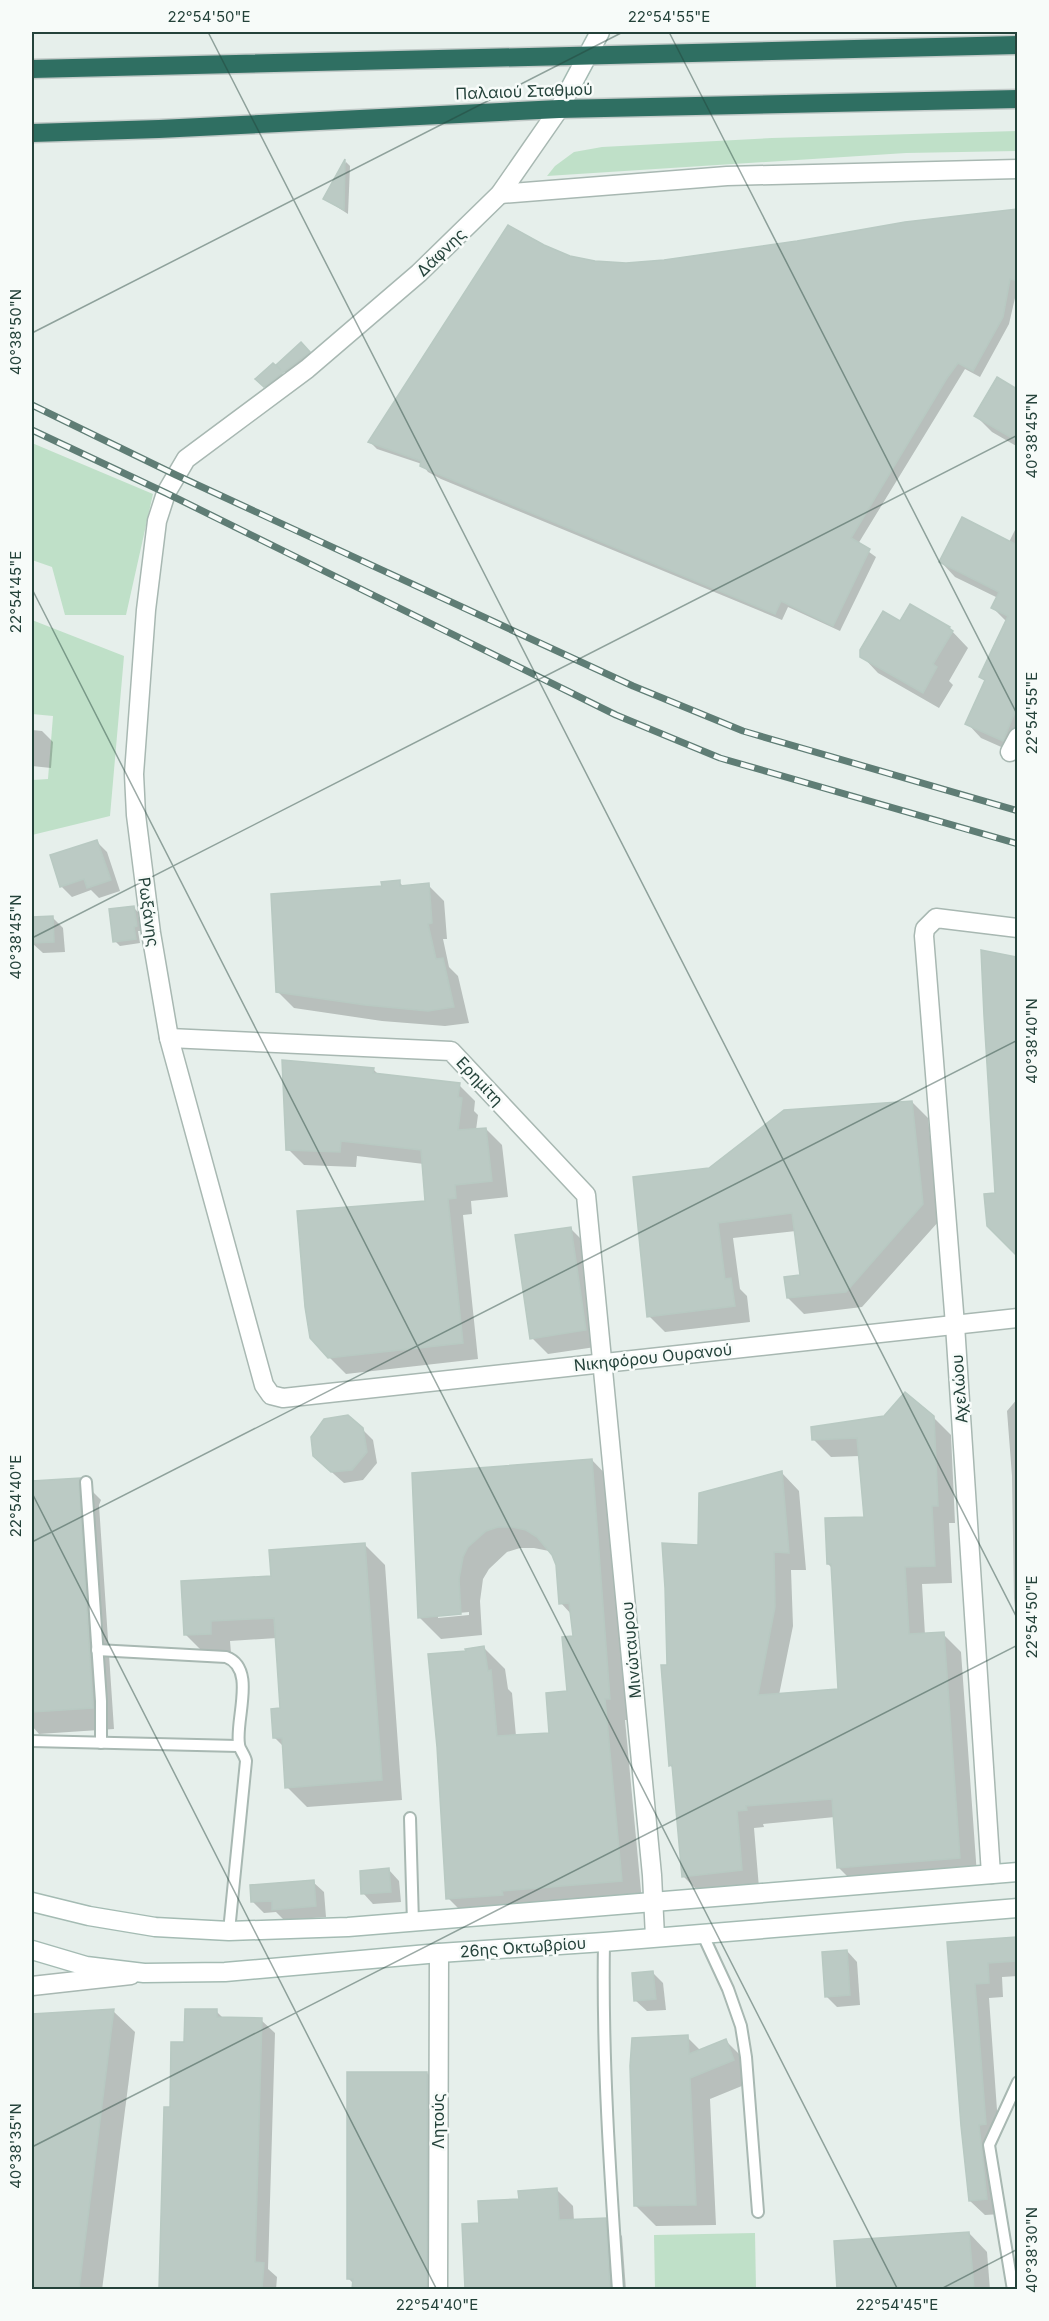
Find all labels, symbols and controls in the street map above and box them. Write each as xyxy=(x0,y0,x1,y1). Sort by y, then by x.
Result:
text: 22°54'50"E xyxy=(167,7,251,26)
text: 22°54'55"E xyxy=(628,7,710,26)
street label: Παλαιού Σταθμού xyxy=(455,79,593,103)
street label: Δάφνης xyxy=(412,224,470,280)
text: 40°38'50"N xyxy=(6,289,25,375)
text: 40°38'45"N xyxy=(1022,393,1041,479)
text: 22°54'45"E xyxy=(6,551,25,633)
text: 22°54'55"E xyxy=(1022,672,1041,754)
street label: Ρωξάνης xyxy=(134,876,164,948)
text: 40°38'45"N xyxy=(6,894,25,980)
text: 40°38'40"N xyxy=(1022,998,1041,1084)
street label: Ερημίτη xyxy=(452,1052,508,1110)
street label: Νικηφόρου Ουρανού xyxy=(573,1339,733,1375)
street label: Αχελώου xyxy=(947,1354,971,1424)
text: 22°54'40"E xyxy=(6,1455,25,1537)
text: 22°54'50"E xyxy=(1022,1575,1041,1659)
street label: Μινώταυρου xyxy=(617,1601,645,1699)
street label: 26ης Οκτωβρίου xyxy=(459,1933,587,1961)
street label: Λητούς xyxy=(428,2093,448,2149)
text: 40°38'35"N xyxy=(6,2103,25,2189)
text: 40°38'30"N xyxy=(1022,2207,1041,2293)
text: 22°54'40"E xyxy=(396,2295,478,2314)
text: 22°54'45"E xyxy=(856,2295,938,2314)

